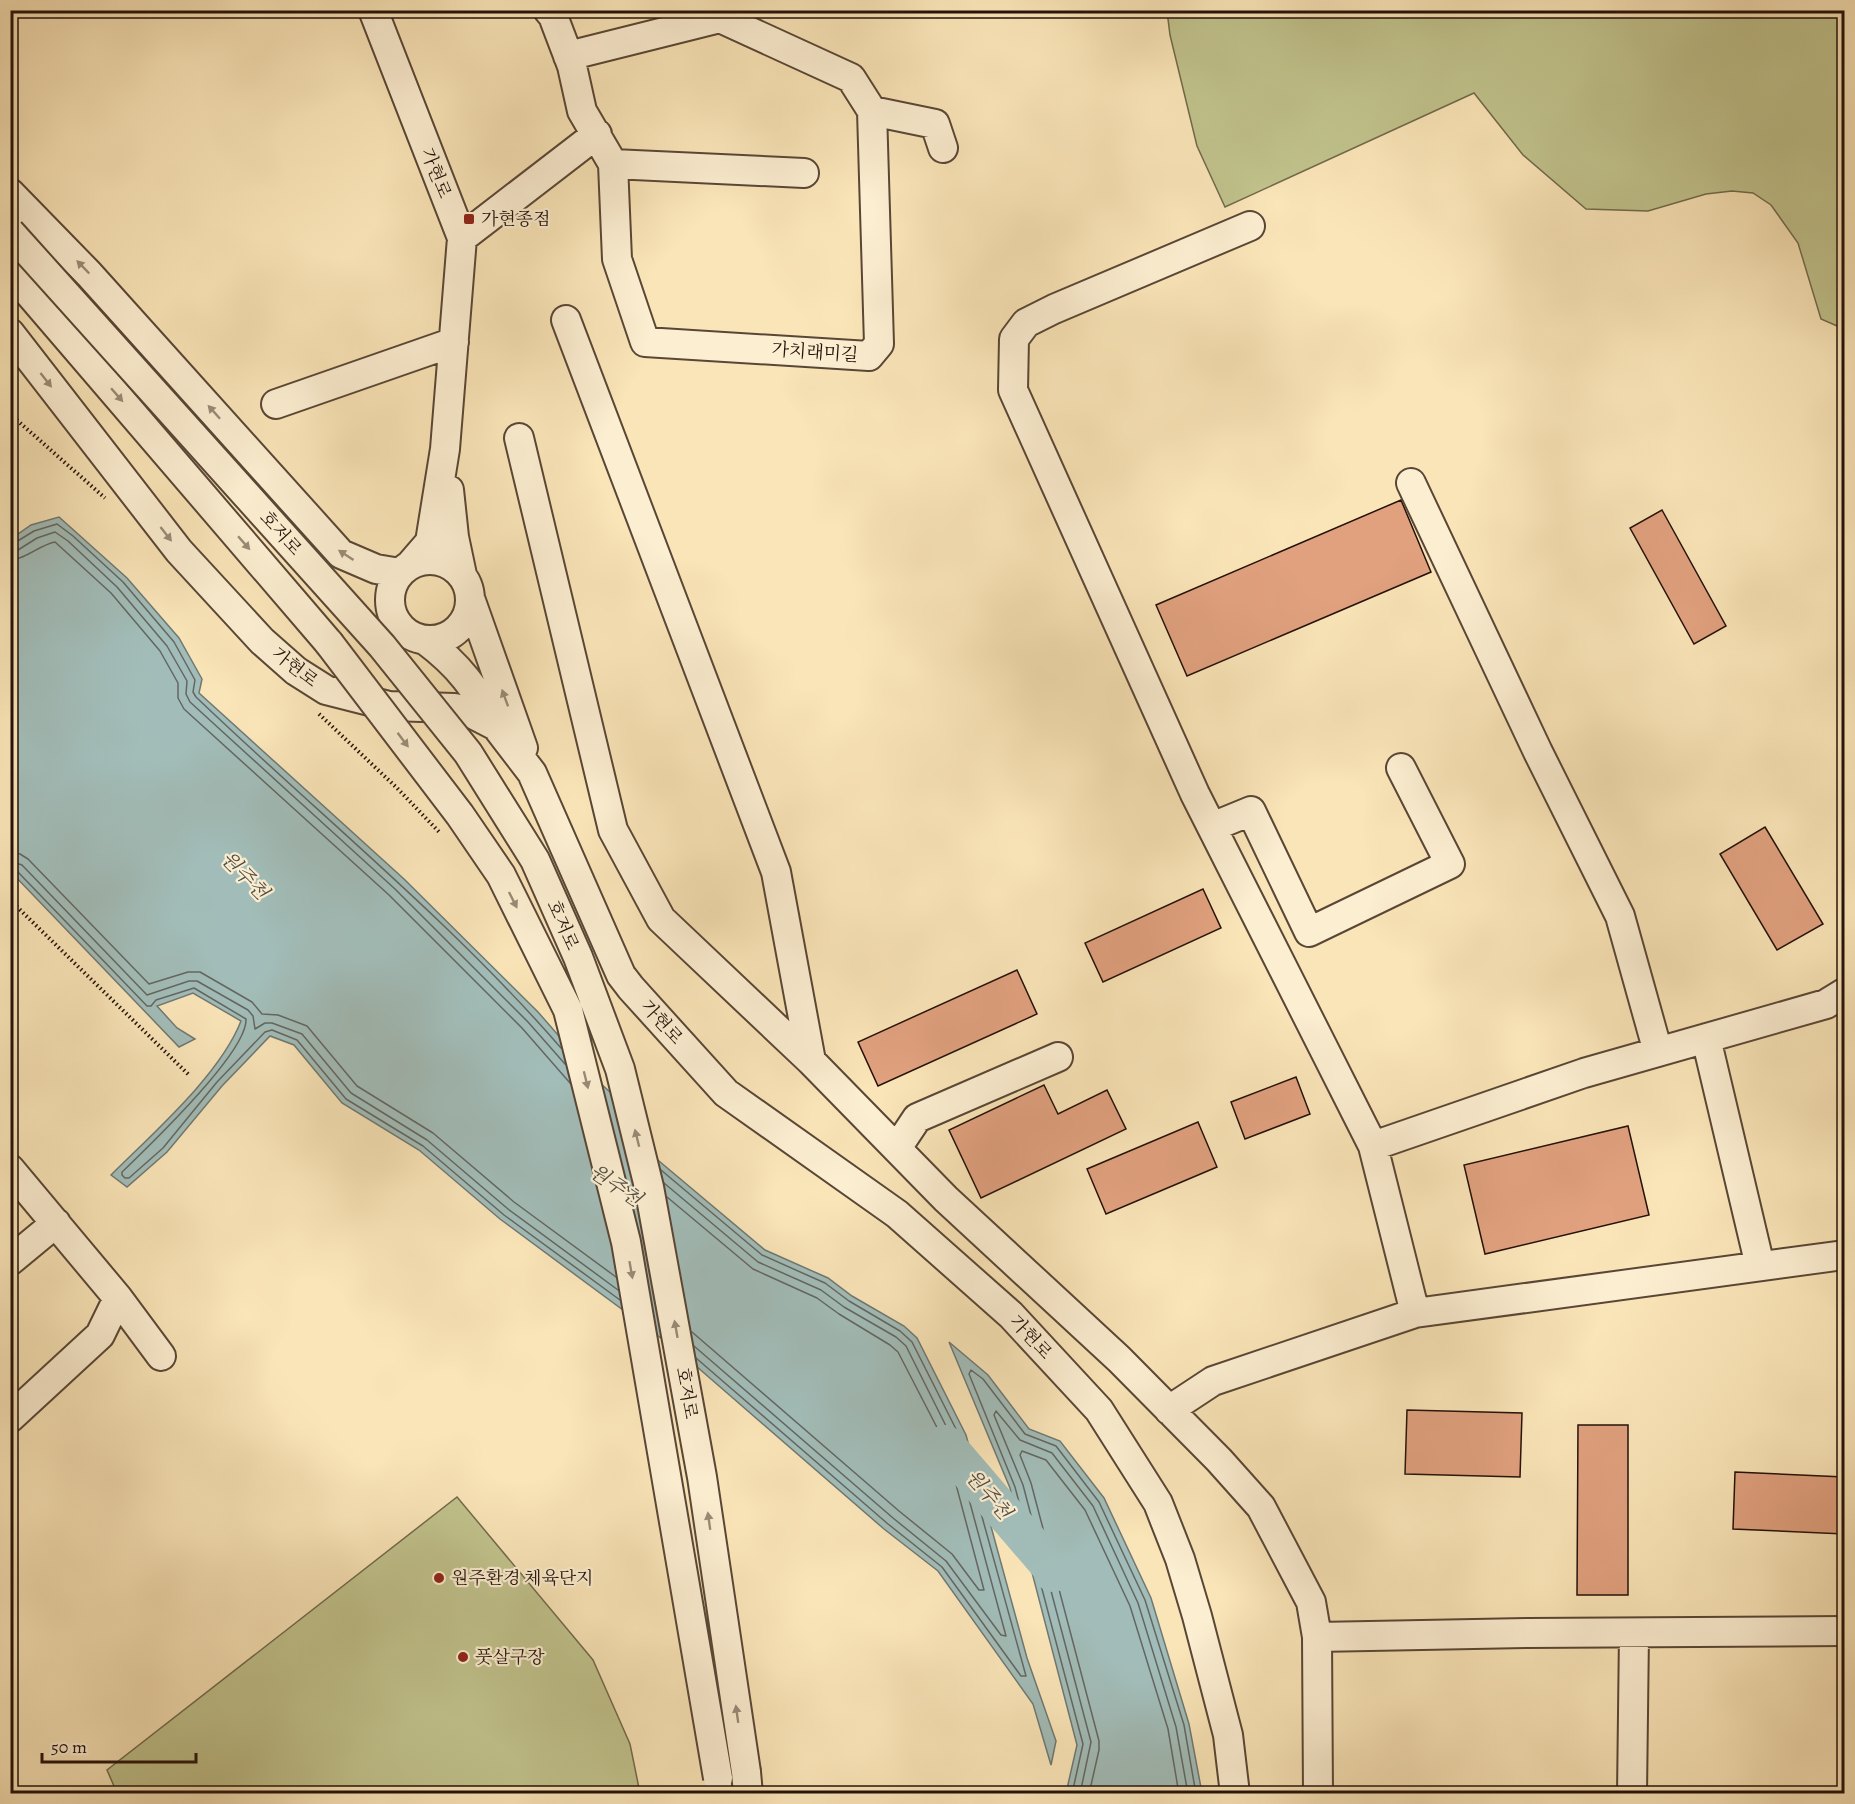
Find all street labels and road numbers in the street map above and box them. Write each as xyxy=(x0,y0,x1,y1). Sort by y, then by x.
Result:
street label: 가현로 xyxy=(415,144,457,202)
street label: 가치래미길 xyxy=(771,337,859,367)
street label: 호저로 xyxy=(255,506,307,560)
street label: 가현로 xyxy=(267,641,323,693)
street label: 호저로 xyxy=(541,896,585,954)
street label: 가현로 xyxy=(636,995,688,1049)
street label: 가현로 xyxy=(1004,1310,1058,1364)
street label: 호저로 xyxy=(671,1365,703,1421)

